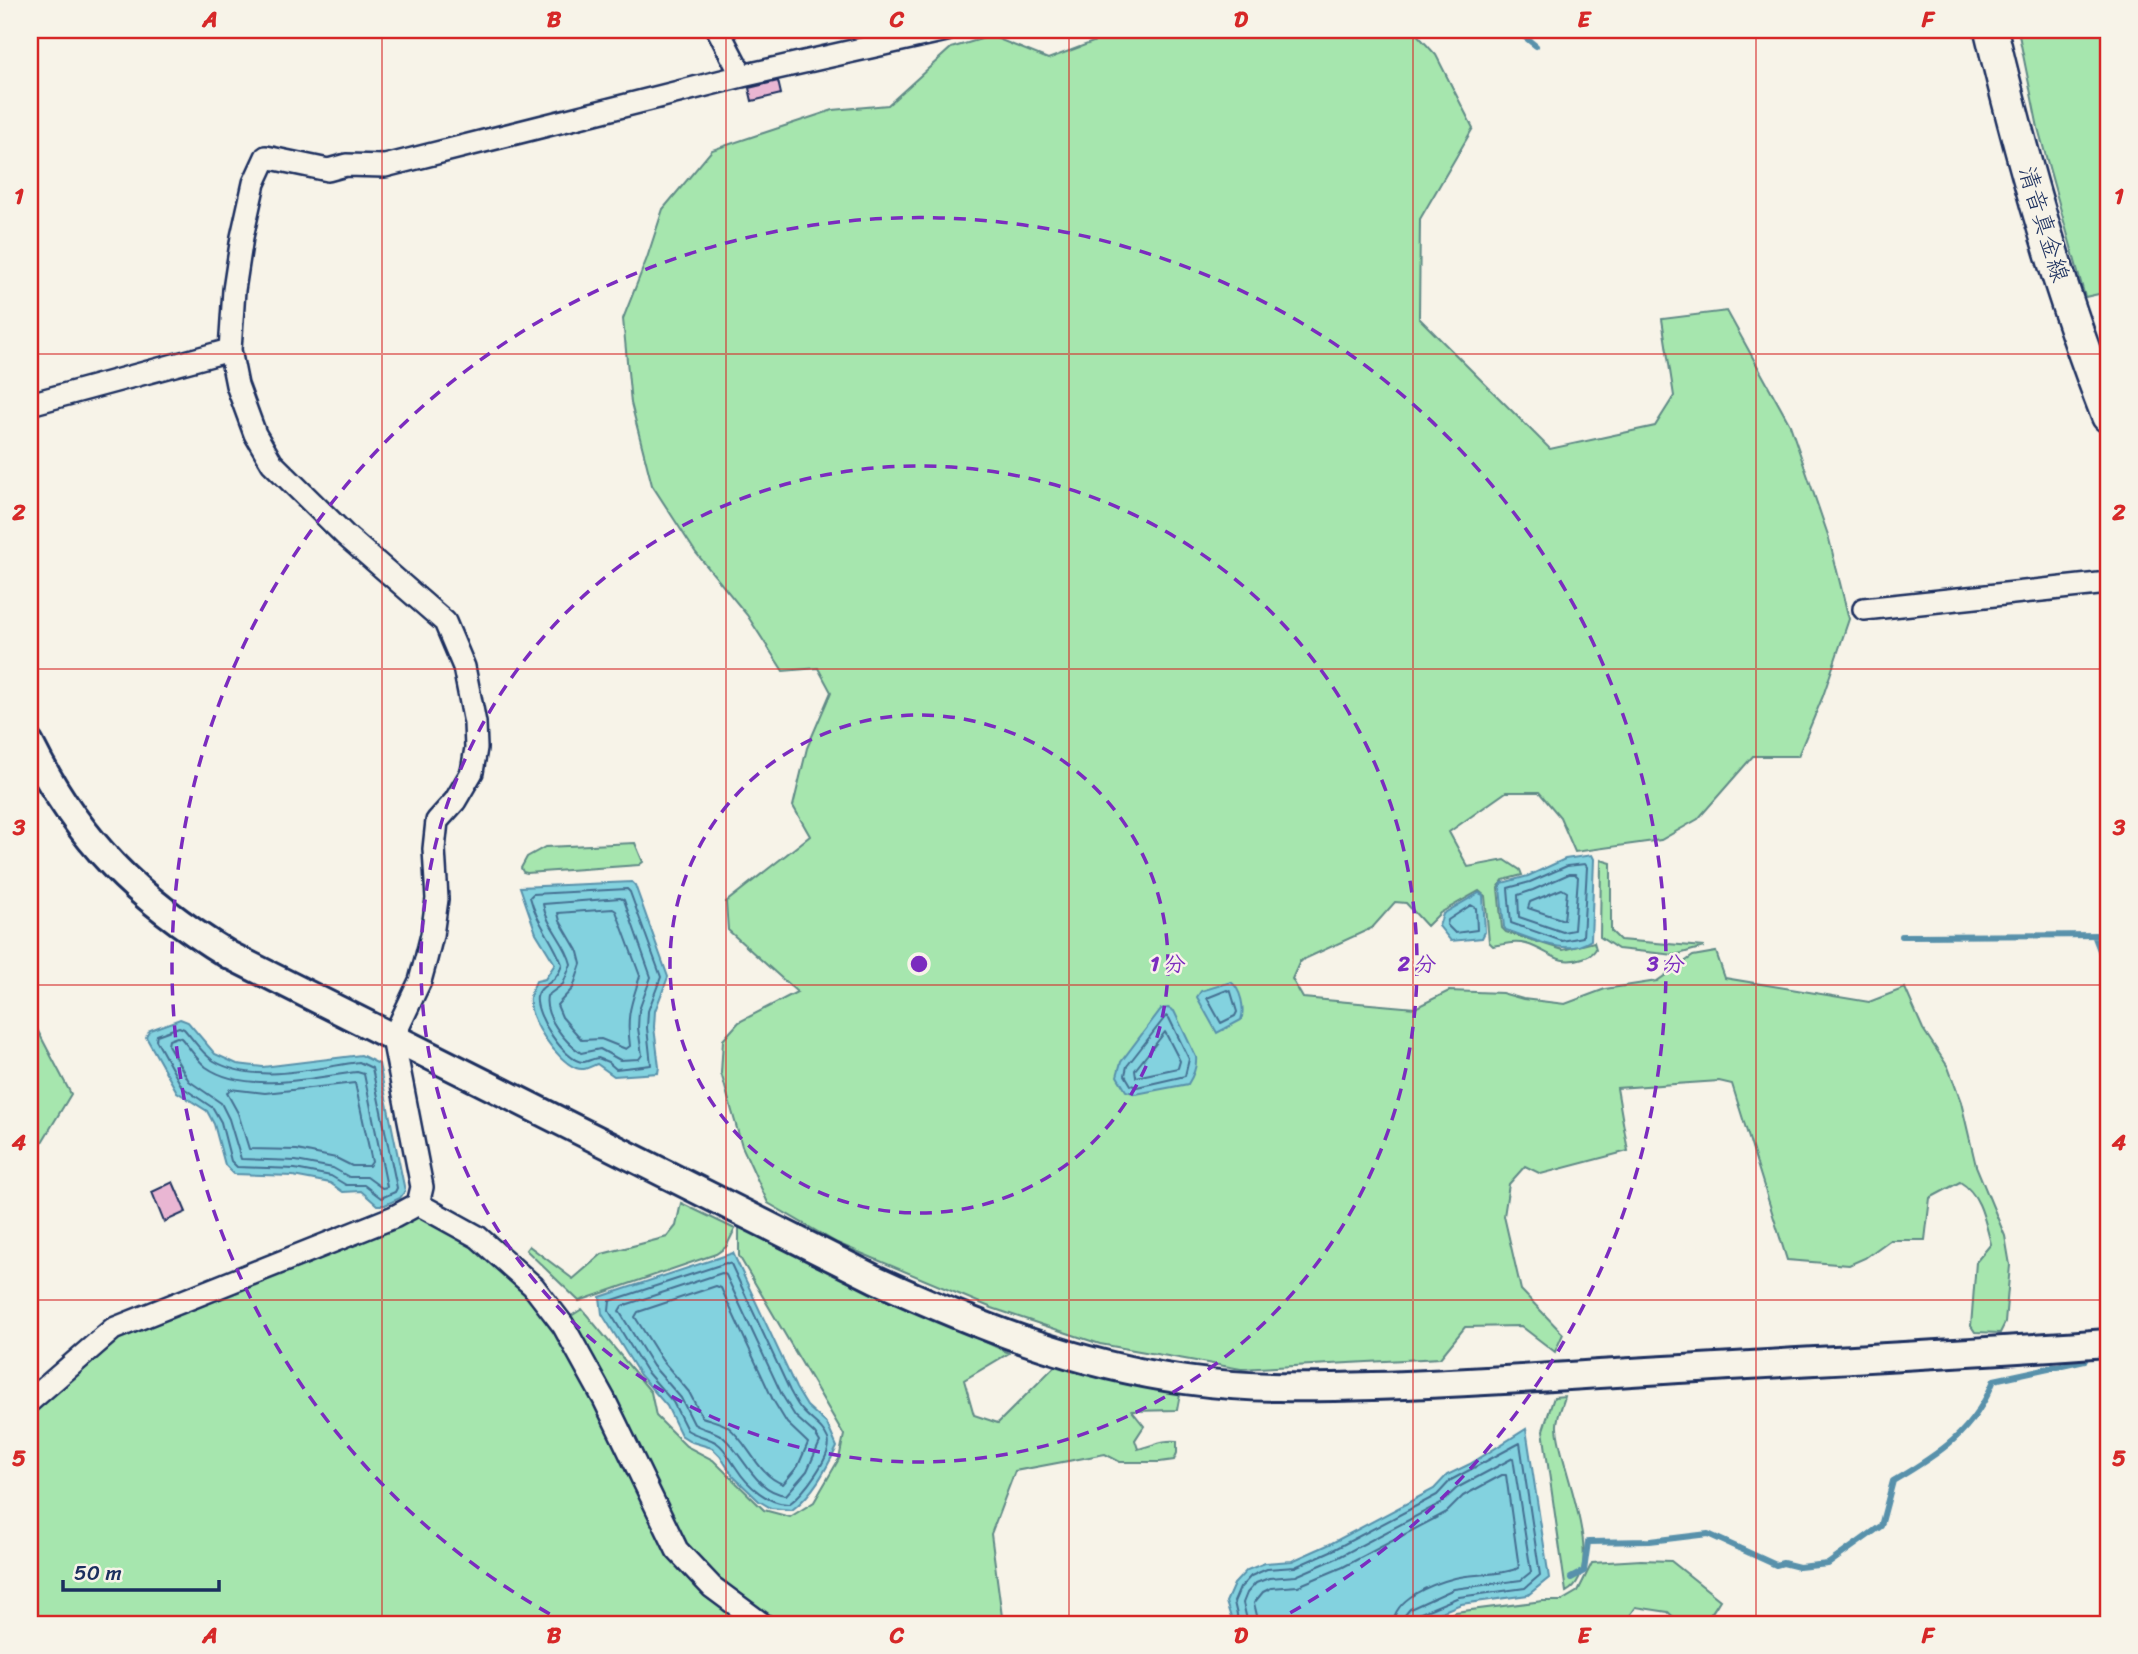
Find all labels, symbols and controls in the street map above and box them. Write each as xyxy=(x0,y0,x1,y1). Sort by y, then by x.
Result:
text: A xyxy=(201,0,218,40)
text: B xyxy=(547,0,562,40)
text: C xyxy=(889,0,905,40)
text: D xyxy=(1234,0,1249,40)
text: E xyxy=(1578,0,1593,40)
text: F xyxy=(1921,0,1936,40)
street label: 清音真金線 xyxy=(2006,160,2082,288)
text: 1 xyxy=(14,176,24,217)
text: 1 xyxy=(2114,176,2124,217)
text: 2 xyxy=(11,492,26,533)
text: 2 xyxy=(2111,492,2126,533)
text: 3 xyxy=(12,807,26,848)
text: 3 xyxy=(2112,807,2126,848)
text: 1 分 xyxy=(1150,945,1186,983)
text: 2 分 xyxy=(1397,945,1436,983)
text: 3 分 xyxy=(1646,945,1685,983)
centre of rings xyxy=(907,952,931,976)
text: 4 xyxy=(11,1122,27,1163)
text: 4 xyxy=(2111,1122,2127,1163)
text: 5 xyxy=(12,1438,26,1479)
text: 5 xyxy=(2112,1438,2126,1479)
scale bar xyxy=(63,1549,219,1593)
text: 50 m xyxy=(74,1554,122,1592)
text: A xyxy=(201,1615,218,1654)
text: B xyxy=(547,1615,562,1654)
text: C xyxy=(889,1615,905,1654)
text: D xyxy=(1234,1615,1249,1654)
text: E xyxy=(1578,1615,1593,1654)
text: F xyxy=(1921,1615,1936,1654)

